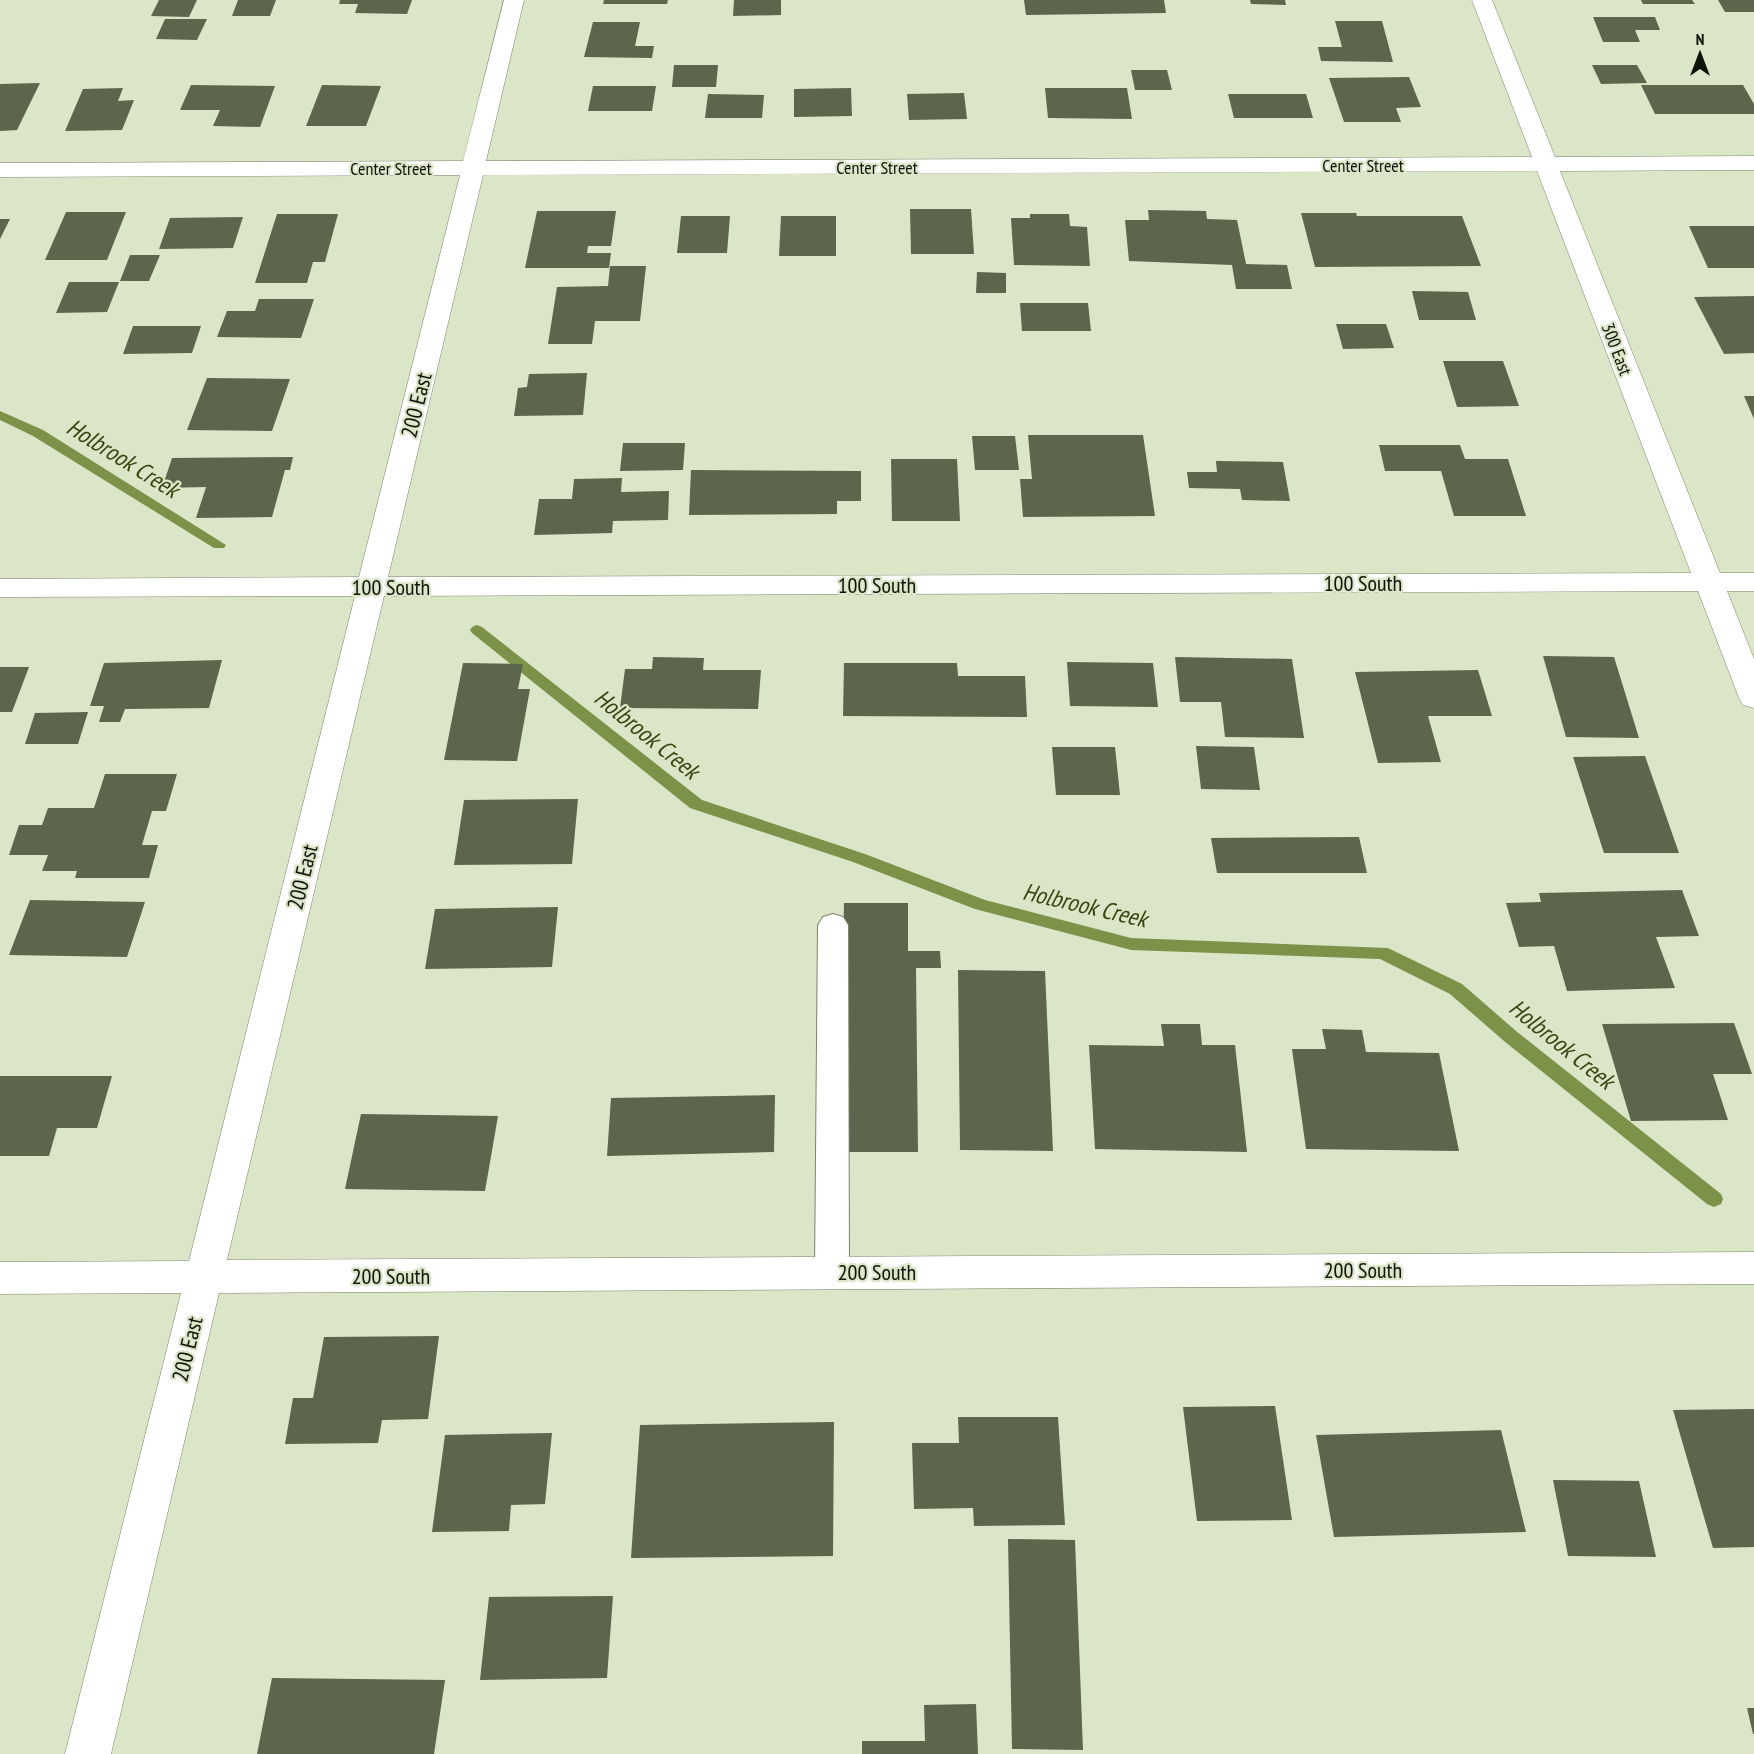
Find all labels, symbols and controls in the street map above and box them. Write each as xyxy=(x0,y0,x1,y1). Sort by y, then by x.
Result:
north arrow xyxy=(1670,24,1730,84)
text: N xyxy=(1696,29,1704,49)
street label: Center Street xyxy=(1322,154,1404,177)
street label: Center Street xyxy=(836,156,918,179)
street label: Center Street xyxy=(350,157,432,180)
street label: 300 East xyxy=(1597,320,1637,378)
street label: 200 East xyxy=(394,370,438,440)
water label: Holbrook Creek xyxy=(61,411,187,506)
street label: 100 South xyxy=(1324,569,1402,597)
street label: 100 South xyxy=(838,571,916,599)
street label: 100 South xyxy=(352,573,430,601)
water label: Holbrook Creek xyxy=(588,682,708,788)
street label: 200 East xyxy=(280,842,324,912)
water label: Holbrook Creek xyxy=(1020,876,1153,935)
water label: Holbrook Creek xyxy=(1503,992,1623,1098)
street label: 200 South xyxy=(1324,1256,1402,1284)
street label: 200 South xyxy=(838,1258,916,1286)
street label: 200 South xyxy=(352,1262,430,1290)
street label: 200 East xyxy=(165,1314,209,1384)

